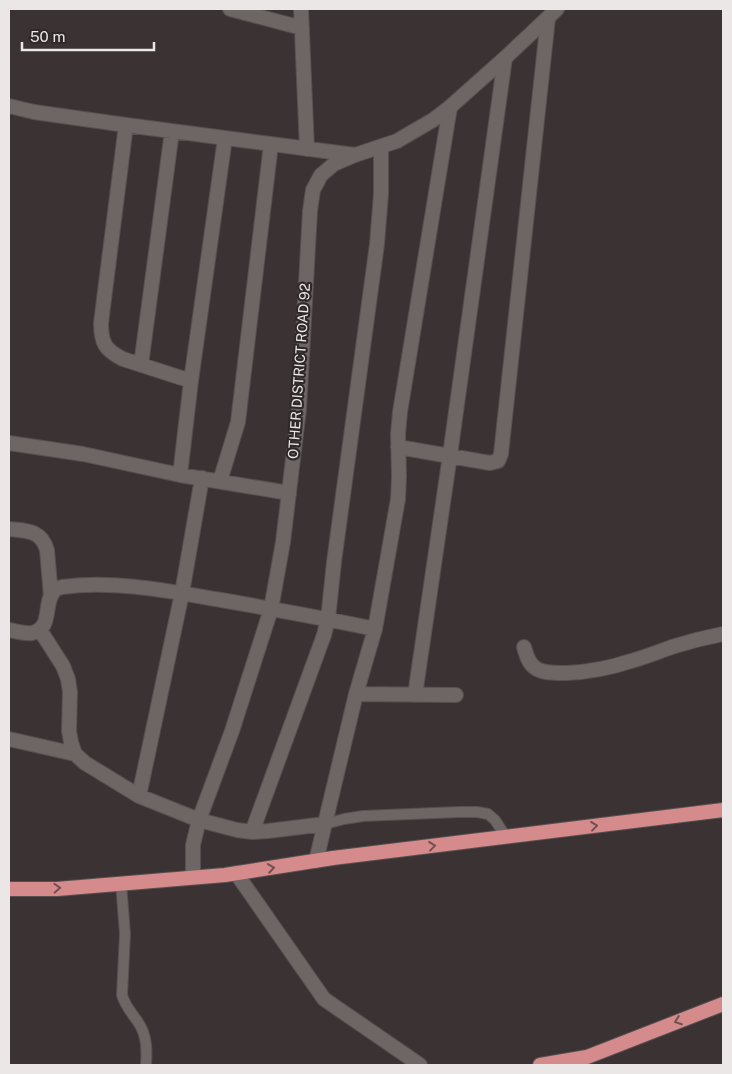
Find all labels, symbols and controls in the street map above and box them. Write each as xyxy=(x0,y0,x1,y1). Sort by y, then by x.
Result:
scale bar xyxy=(22,20,155,52)
text: 50 m xyxy=(30,28,65,45)
street label: OTHER DISTRICT ROAD 92 xyxy=(285,283,313,459)
one-way arrow xyxy=(590,821,598,832)
one-way arrow xyxy=(429,841,437,852)
one-way arrow xyxy=(267,863,276,873)
one-way arrow xyxy=(54,883,62,894)
one-way arrow xyxy=(674,1015,683,1026)

